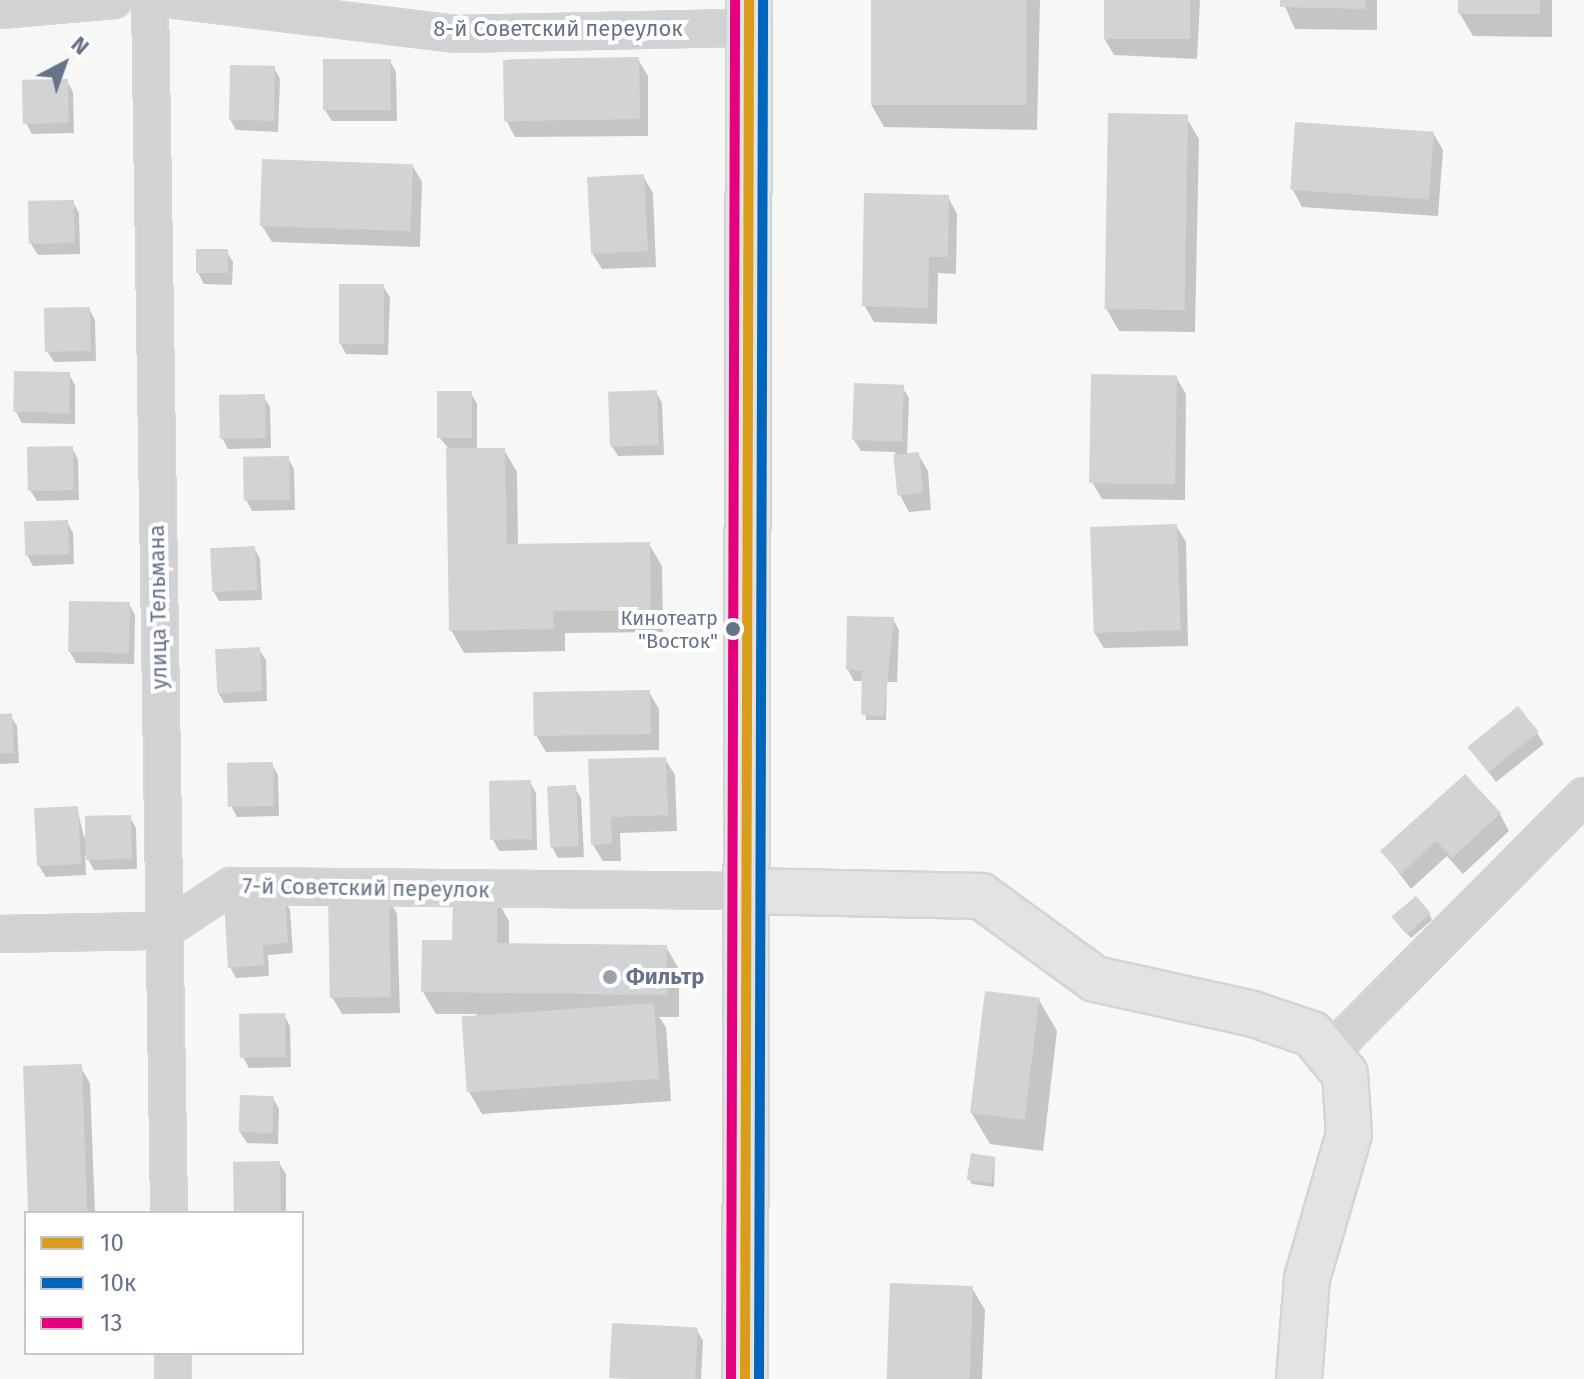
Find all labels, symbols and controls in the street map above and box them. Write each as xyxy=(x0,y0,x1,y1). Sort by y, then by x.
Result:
street label: 8-й Советский переулок xyxy=(433,16,683,42)
north arrow xyxy=(24,24,104,104)
text: N xyxy=(66,31,94,60)
street label: улица Тельмана xyxy=(143,524,173,690)
place label: Кинотеатр "Восток" xyxy=(621,606,718,653)
marker: Кинотеатр "Восток" xyxy=(725,621,741,637)
street label: 7-й Советский переулок xyxy=(242,873,490,903)
place label: Фильтр xyxy=(626,964,704,990)
marker: Фильтр xyxy=(601,968,619,986)
legend xyxy=(24,1211,304,1355)
text: 10 xyxy=(100,1229,124,1257)
text: 10к xyxy=(100,1269,136,1297)
text: 13 xyxy=(100,1309,122,1337)

